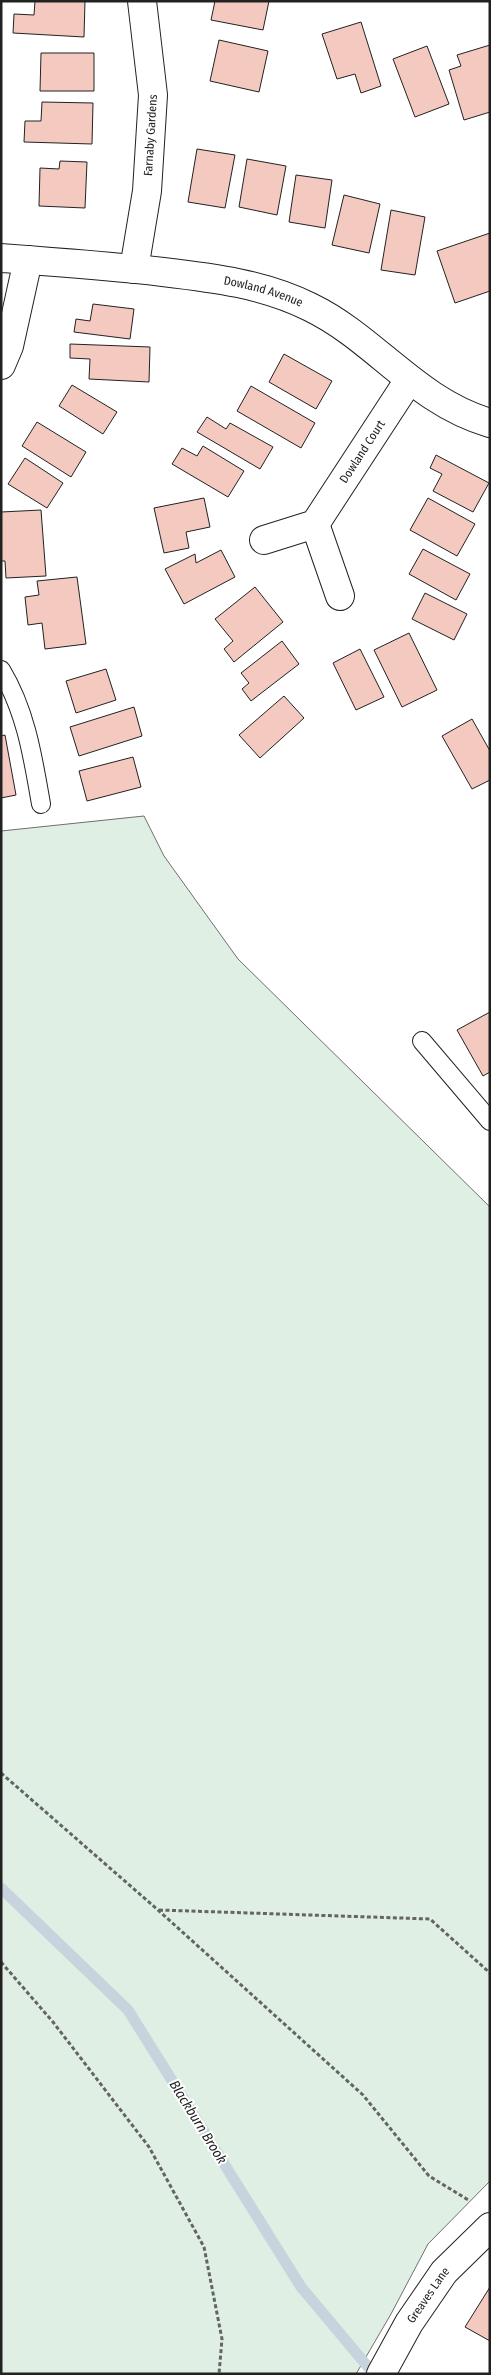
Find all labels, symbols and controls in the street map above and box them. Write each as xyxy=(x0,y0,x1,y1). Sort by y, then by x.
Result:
street label: Farnaby Gardens xyxy=(141,94,160,176)
street label: Dowland Avenue xyxy=(223,273,305,310)
street label: Dowland Court xyxy=(337,417,388,486)
water label: Blackburn Brook xyxy=(166,2077,230,2167)
street label: Greaves Lane xyxy=(404,2264,452,2326)

